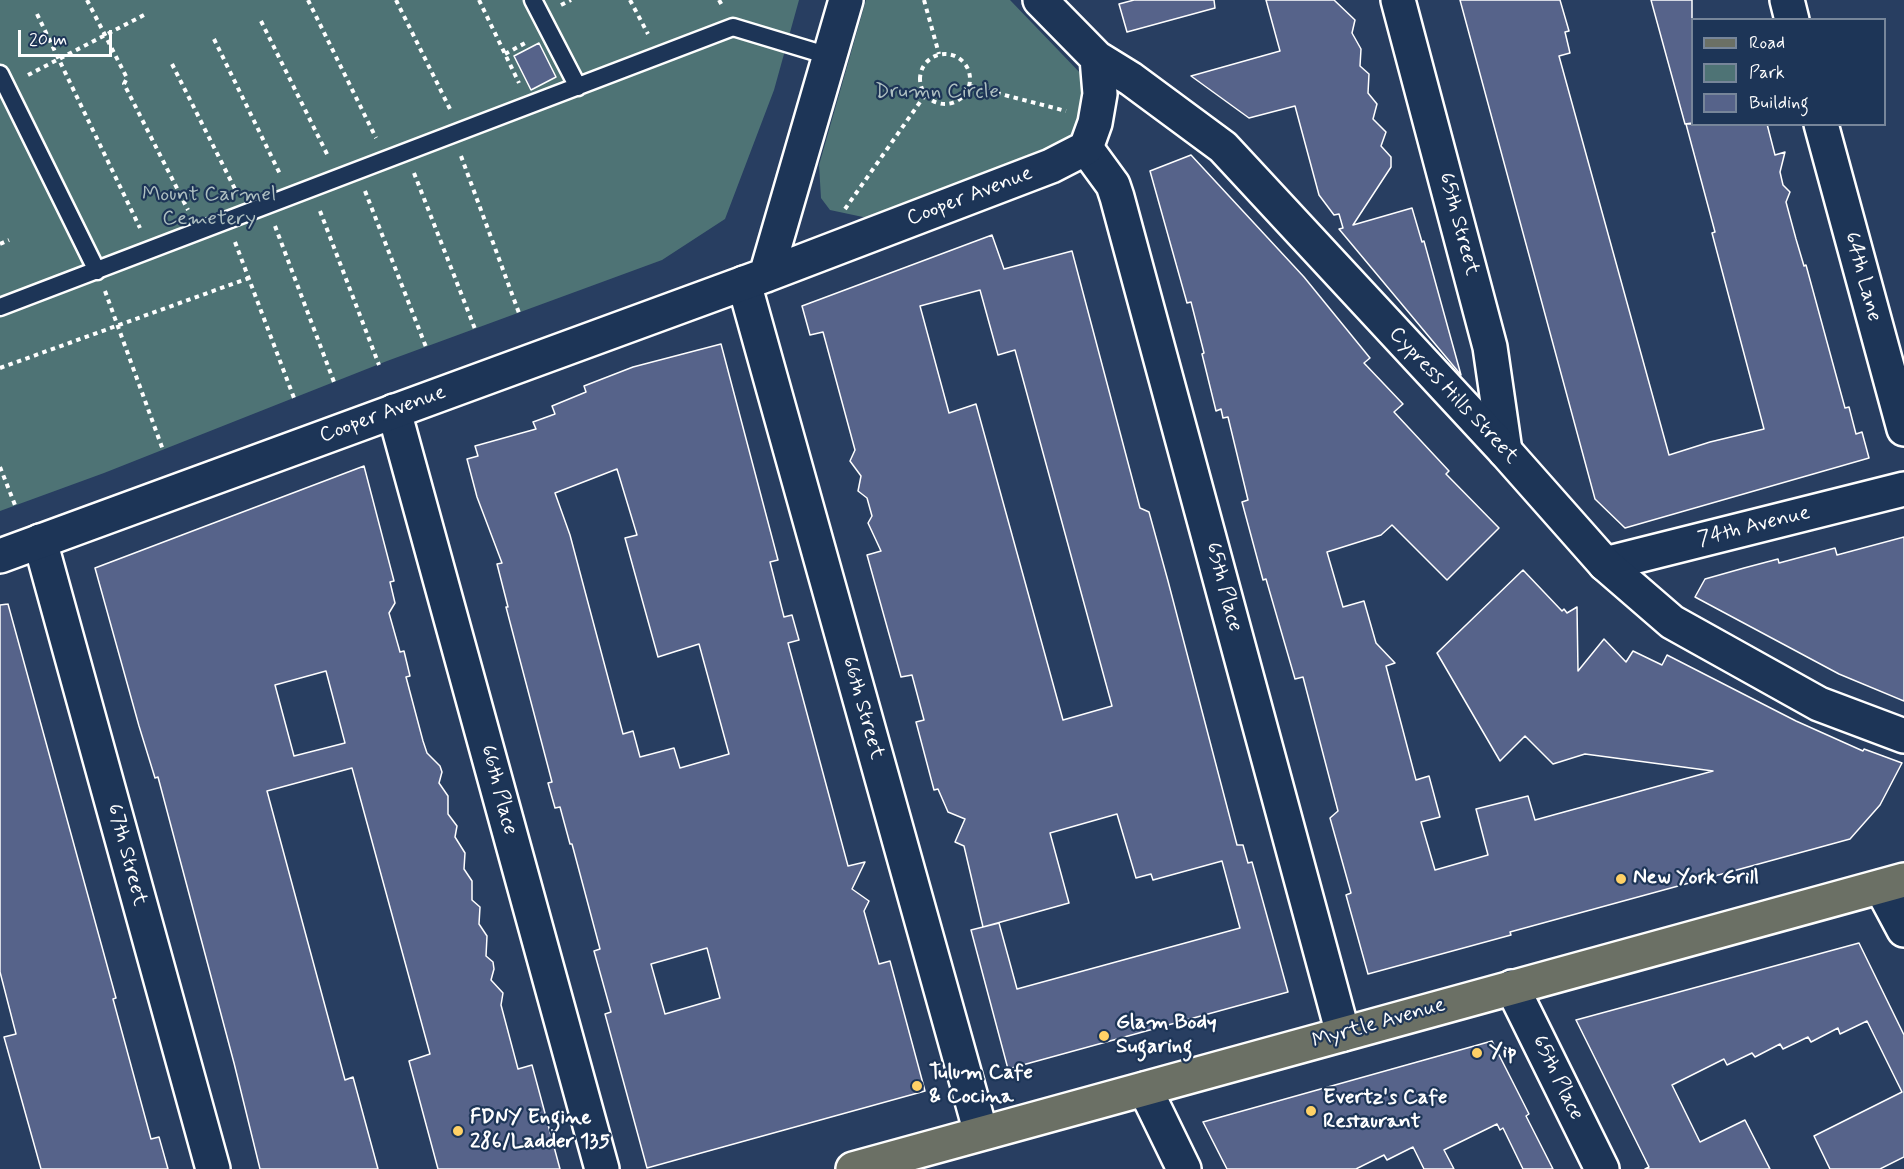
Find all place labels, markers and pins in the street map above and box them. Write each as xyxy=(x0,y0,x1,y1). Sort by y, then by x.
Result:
place label: New York Grill xyxy=(1633,866,1759,892)
marker: New York Grill xyxy=(1614,872,1628,886)
place label: Glam Body Sugaring xyxy=(1116,1011,1217,1061)
marker: Glam Body Sugaring xyxy=(1097,1029,1111,1043)
place label: Yip xyxy=(1489,1040,1517,1066)
marker: Yip xyxy=(1470,1046,1484,1060)
place label: Tulum Cafe & Cocina xyxy=(929,1061,1033,1111)
marker: Tulum Cafe & Cocina xyxy=(910,1079,924,1093)
place label: Evertz's Cafe Restaurant xyxy=(1323,1086,1447,1136)
marker: Evertz's Cafe Restaurant xyxy=(1304,1104,1318,1118)
place label: FDNY Engine 286/Ladder 135 xyxy=(470,1106,610,1156)
marker: FDNY Engine 286/Ladder 135 xyxy=(451,1124,465,1138)

